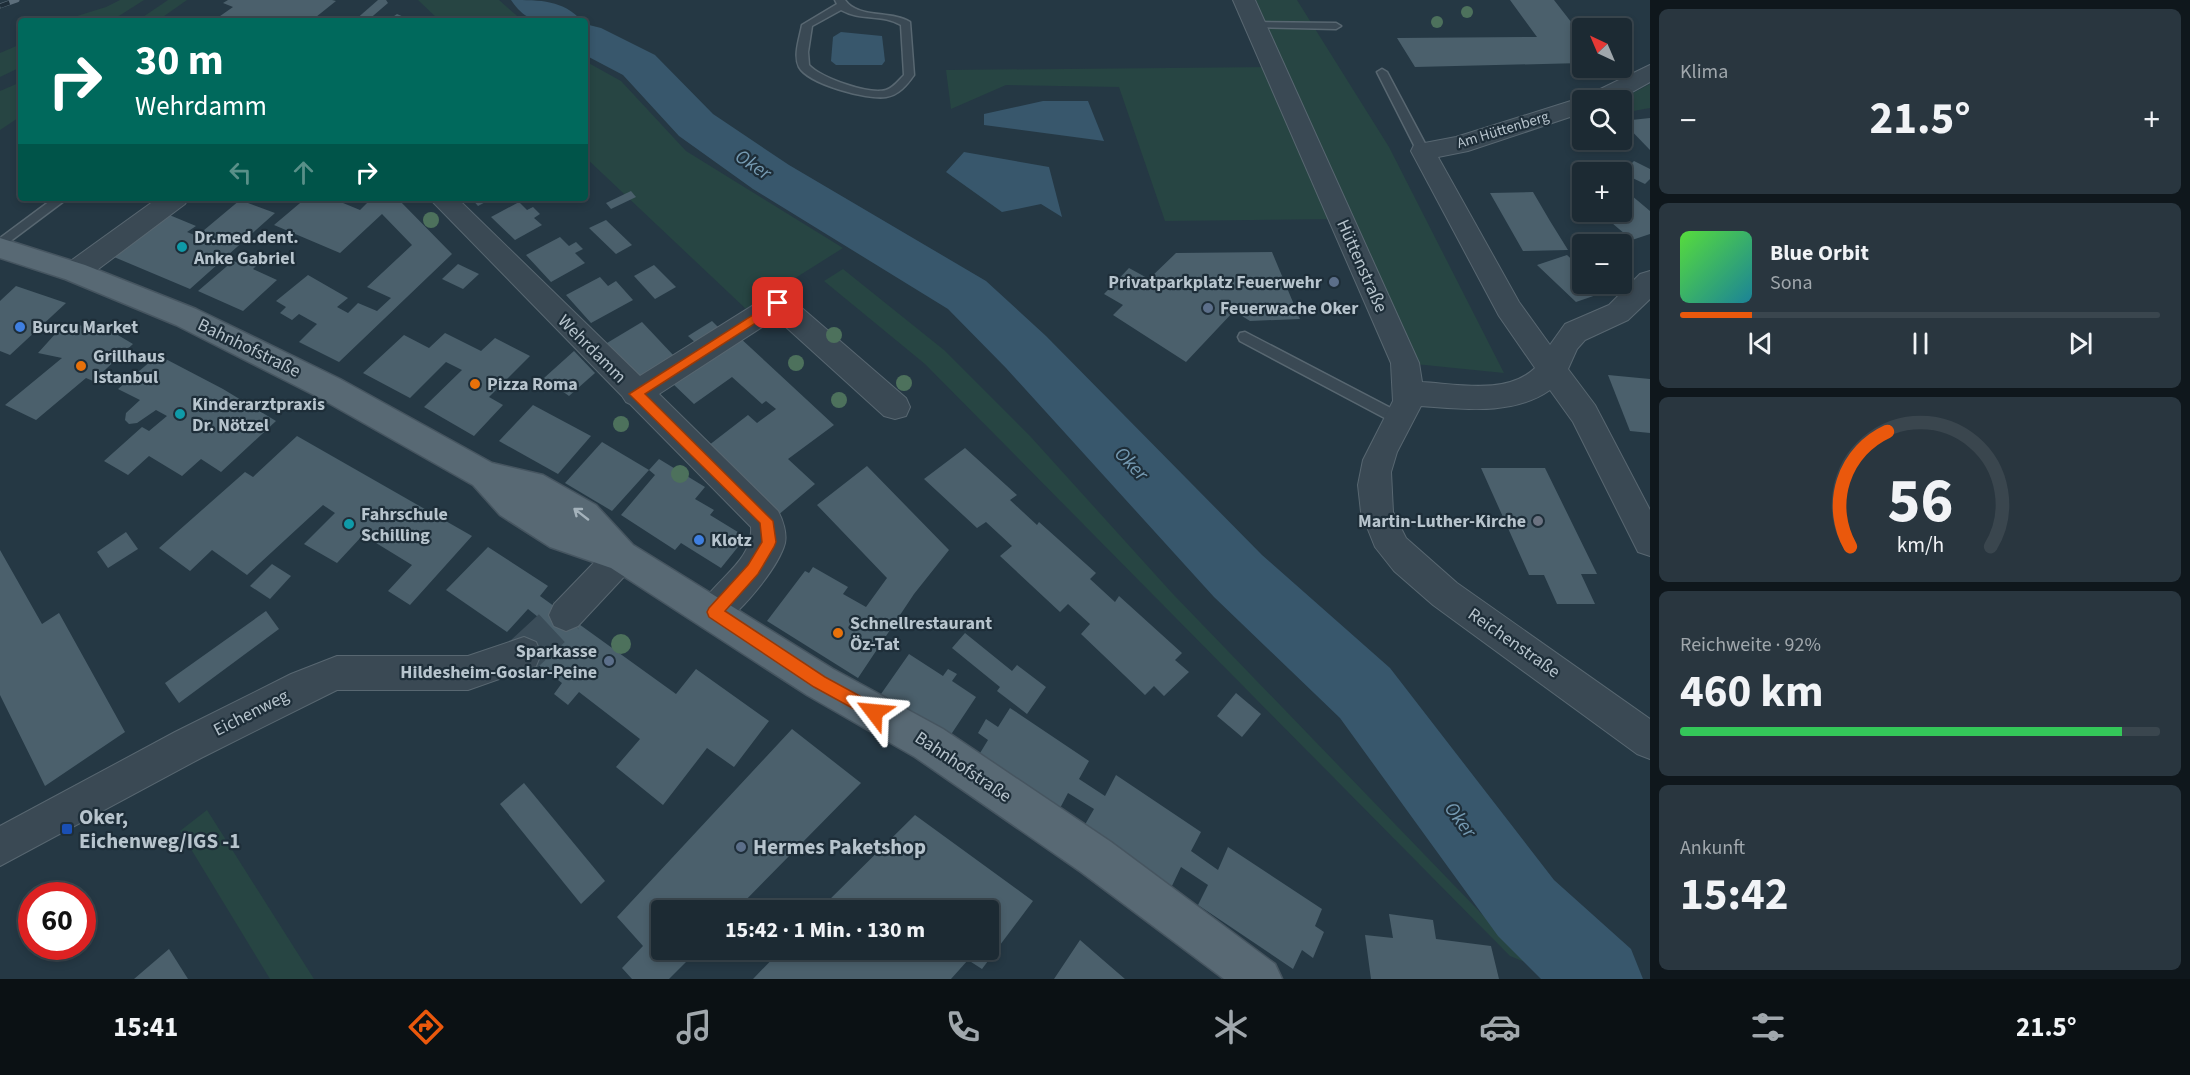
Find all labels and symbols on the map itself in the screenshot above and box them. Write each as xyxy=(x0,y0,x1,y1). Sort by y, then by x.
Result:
north arrow xyxy=(1572,18,1632,78)
street label: Am Hüttenberg xyxy=(1454,106,1552,154)
water label: Oker xyxy=(729,143,778,188)
street label: Hüttenstraße xyxy=(1330,216,1394,317)
place label: Dr.med.dent. Anke Gabriel xyxy=(193,225,299,271)
marker: Dr.med.dent. Anke Gabriel xyxy=(175,240,189,254)
place label: Privatparkplatz Feuerwehr xyxy=(1108,270,1323,295)
marker: Privatparkplatz Feuerwehr xyxy=(1327,275,1341,289)
pin xyxy=(752,277,803,328)
place label: Feuerwache Oker xyxy=(1220,296,1359,321)
marker: Feuerwache Oker xyxy=(1201,301,1215,315)
street label: Wehrdamm xyxy=(552,309,632,389)
street label: Bahnhofstraße xyxy=(193,312,305,384)
place label: Burcu Market xyxy=(32,315,138,340)
marker: Burcu Market xyxy=(13,320,27,334)
place label: Grillhaus Istanbul xyxy=(93,344,165,390)
marker: Grillhaus Istanbul xyxy=(74,359,88,373)
place label: Pizza Roma xyxy=(487,372,578,397)
marker: Pizza Roma xyxy=(468,377,482,391)
place label: Kinderarztpraxis Dr. Nötzel xyxy=(192,392,325,438)
marker: Kinderarztpraxis Dr. Nötzel xyxy=(173,407,187,421)
water label: Oker xyxy=(1108,441,1155,488)
place label: Fahrschule Schilling xyxy=(361,502,448,548)
one-way arrow xyxy=(574,508,590,521)
place label: Martin-Luther-Kirche xyxy=(1358,509,1526,534)
marker: Martin-Luther-Kirche xyxy=(1531,514,1545,528)
marker: Fahrschule Schilling xyxy=(342,517,356,531)
place label: Klotz xyxy=(711,528,752,553)
marker: Klotz xyxy=(692,533,706,547)
street label: Reichenstraße xyxy=(1463,602,1565,684)
place label: Schnellrestaurant Öz-Tat xyxy=(850,611,992,657)
marker: Schnellrestaurant Öz-Tat xyxy=(831,626,845,640)
place label: Sparkasse Hildesheim-Goslar-Peine xyxy=(400,639,597,685)
marker: Sparkasse Hildesheim-Goslar-Peine xyxy=(602,654,616,668)
position arrow xyxy=(842,680,906,744)
street label: Eichenweg xyxy=(209,683,293,743)
street label: Bahnhofstraße xyxy=(910,725,1016,809)
water label: Oker xyxy=(1437,796,1483,845)
place label: Oker, Eichenweg/IGS -1 xyxy=(79,802,240,856)
marker: Oker, Eichenweg/IGS -1 xyxy=(60,822,74,836)
place label: Hermes Paketshop xyxy=(753,832,926,862)
marker: Hermes Paketshop xyxy=(734,840,748,854)
speed limit sign: 60 xyxy=(18,882,96,960)

